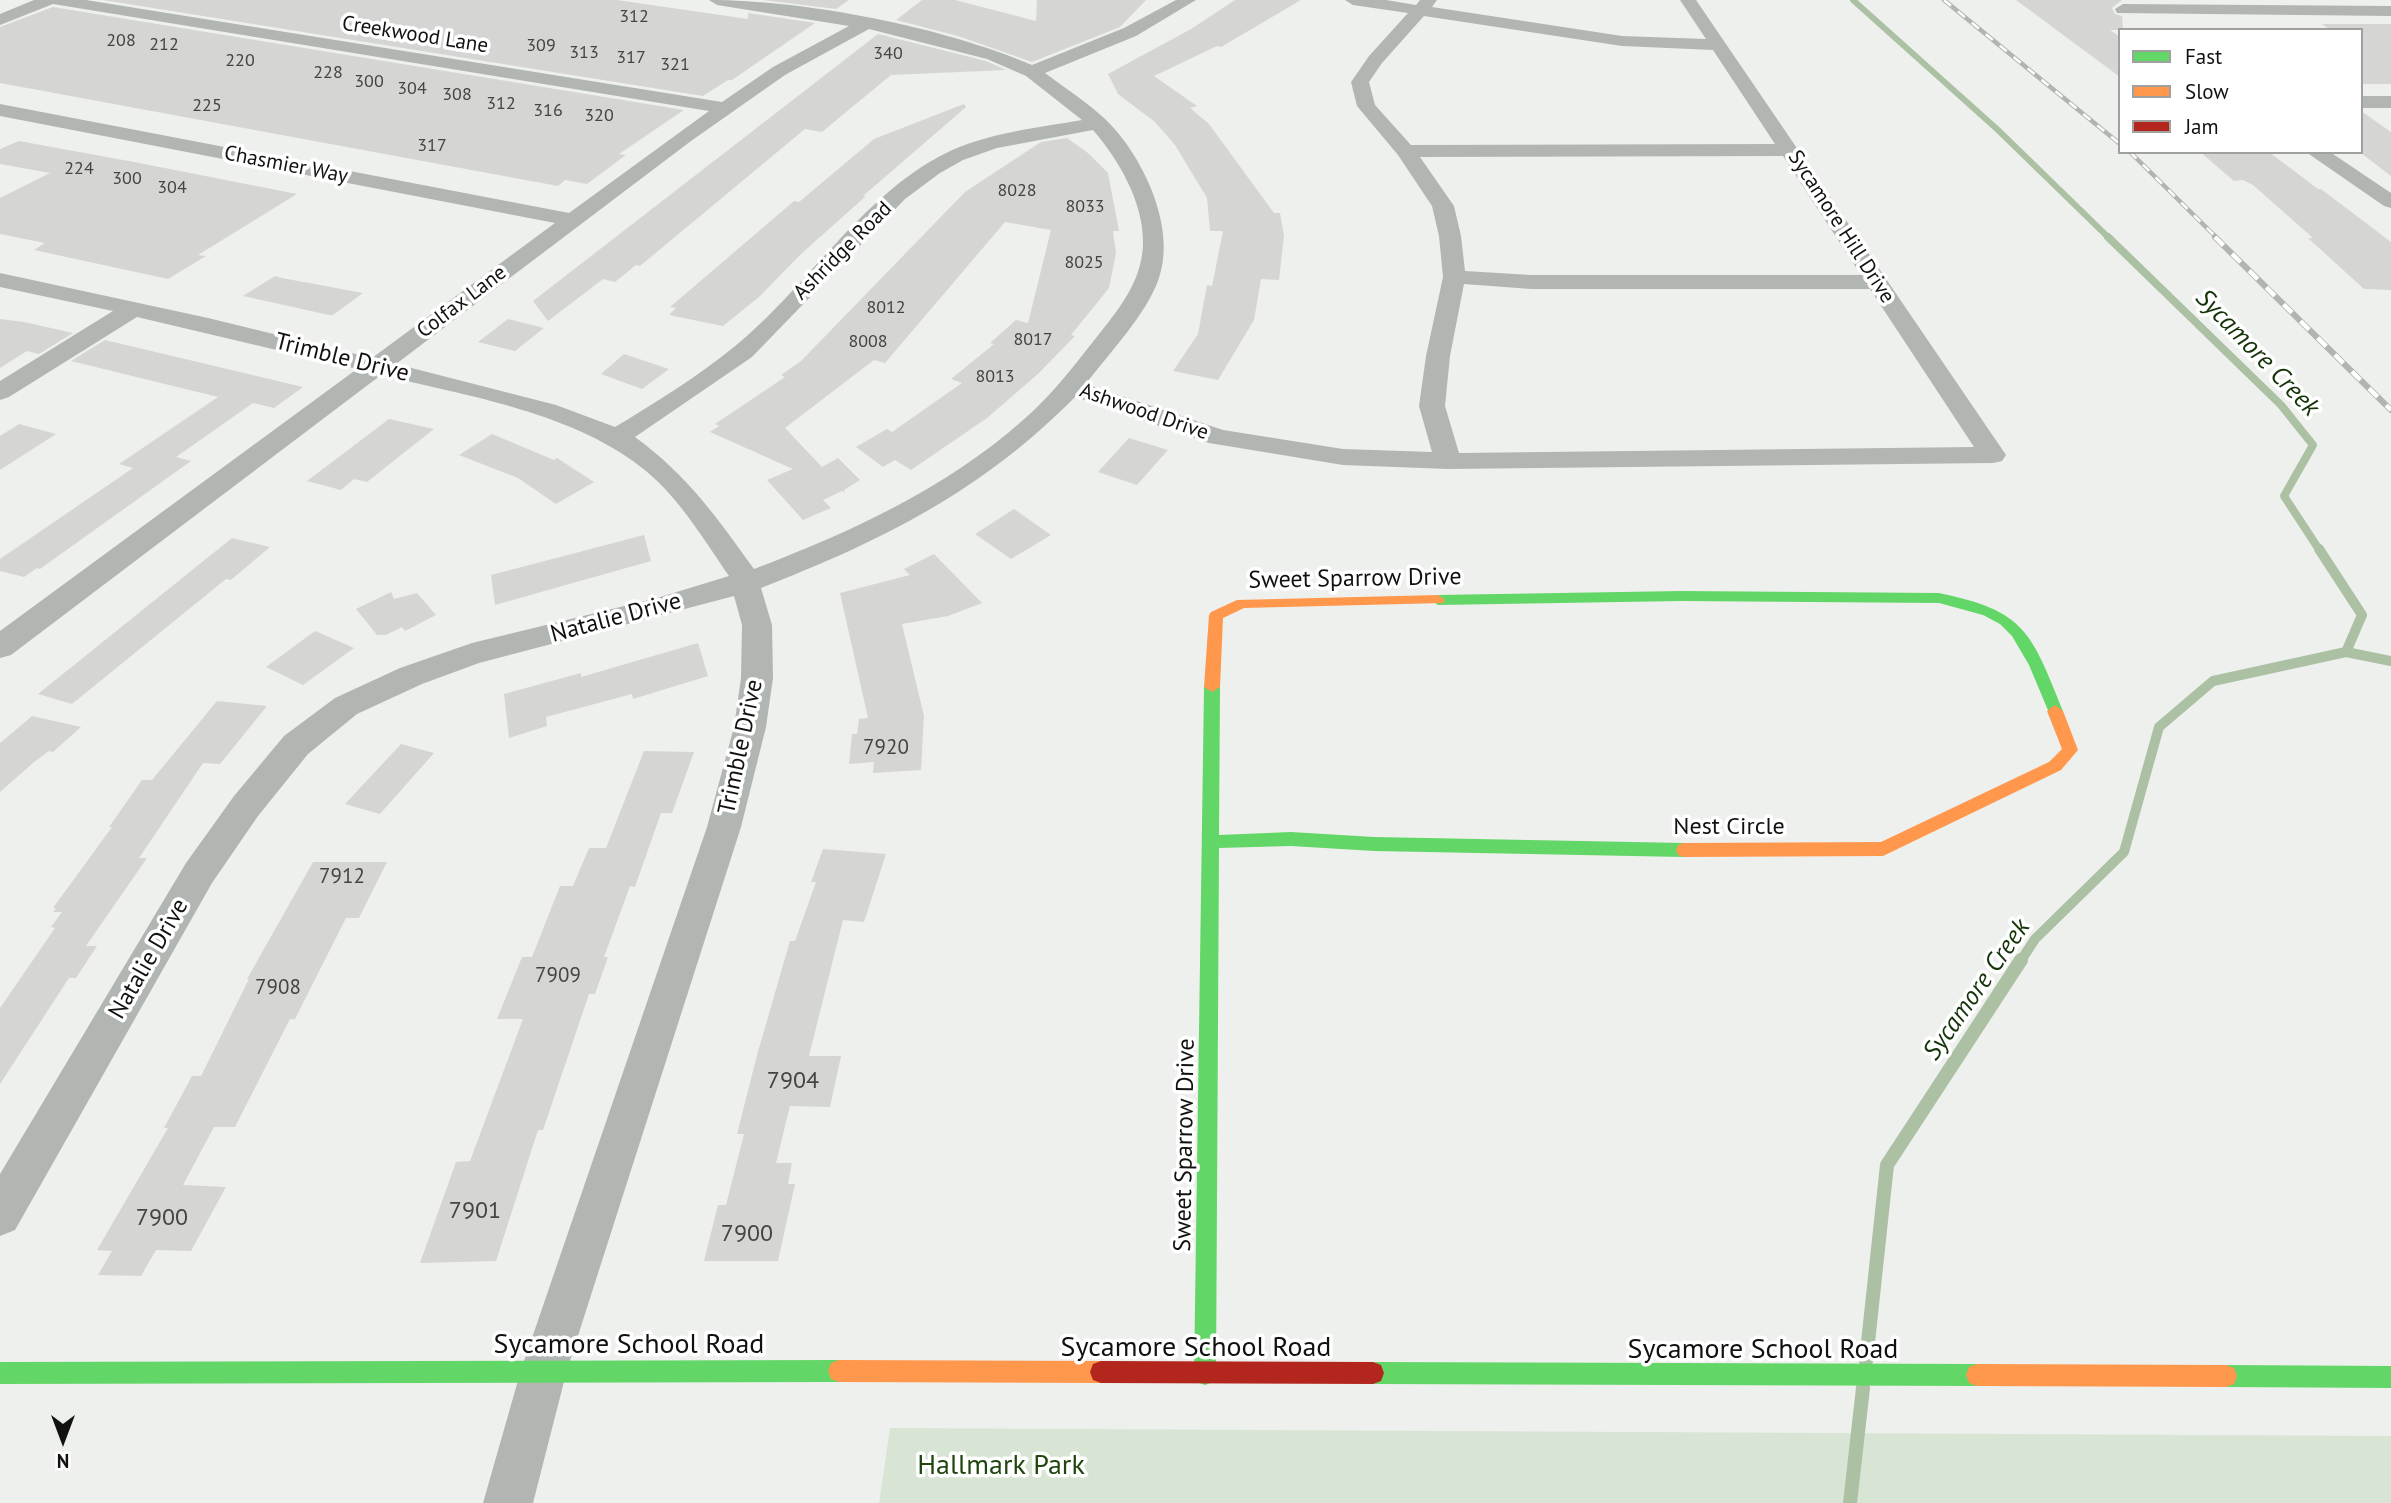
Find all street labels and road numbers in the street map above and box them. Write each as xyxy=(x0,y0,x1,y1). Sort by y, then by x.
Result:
street label: Creekwood Lane xyxy=(340,11,490,59)
street label: Chasmier Way xyxy=(222,141,350,189)
street label: Sycamore Hill Drive xyxy=(1782,146,1900,308)
street label: Ashridge Road xyxy=(789,197,897,305)
street label: Colfax Lane xyxy=(412,260,512,344)
street label: Trimble Drive xyxy=(272,327,412,389)
street label: Ashwood Drive xyxy=(1076,378,1212,446)
street label: Sweet Sparrow Drive xyxy=(1248,563,1462,595)
street label: Natalie Drive xyxy=(548,587,684,649)
street label: Trimble Drive xyxy=(713,677,769,817)
street label: Nest Circle xyxy=(1673,813,1785,841)
street label: Natalie Drive xyxy=(103,894,195,1024)
street label: Sweet Sparrow Drive xyxy=(1169,1038,1201,1252)
street label: Sycamore School Road xyxy=(494,1328,764,1362)
street label: Sycamore School Road xyxy=(1061,1331,1331,1365)
street label: Sycamore School Road xyxy=(1628,1333,1898,1367)

